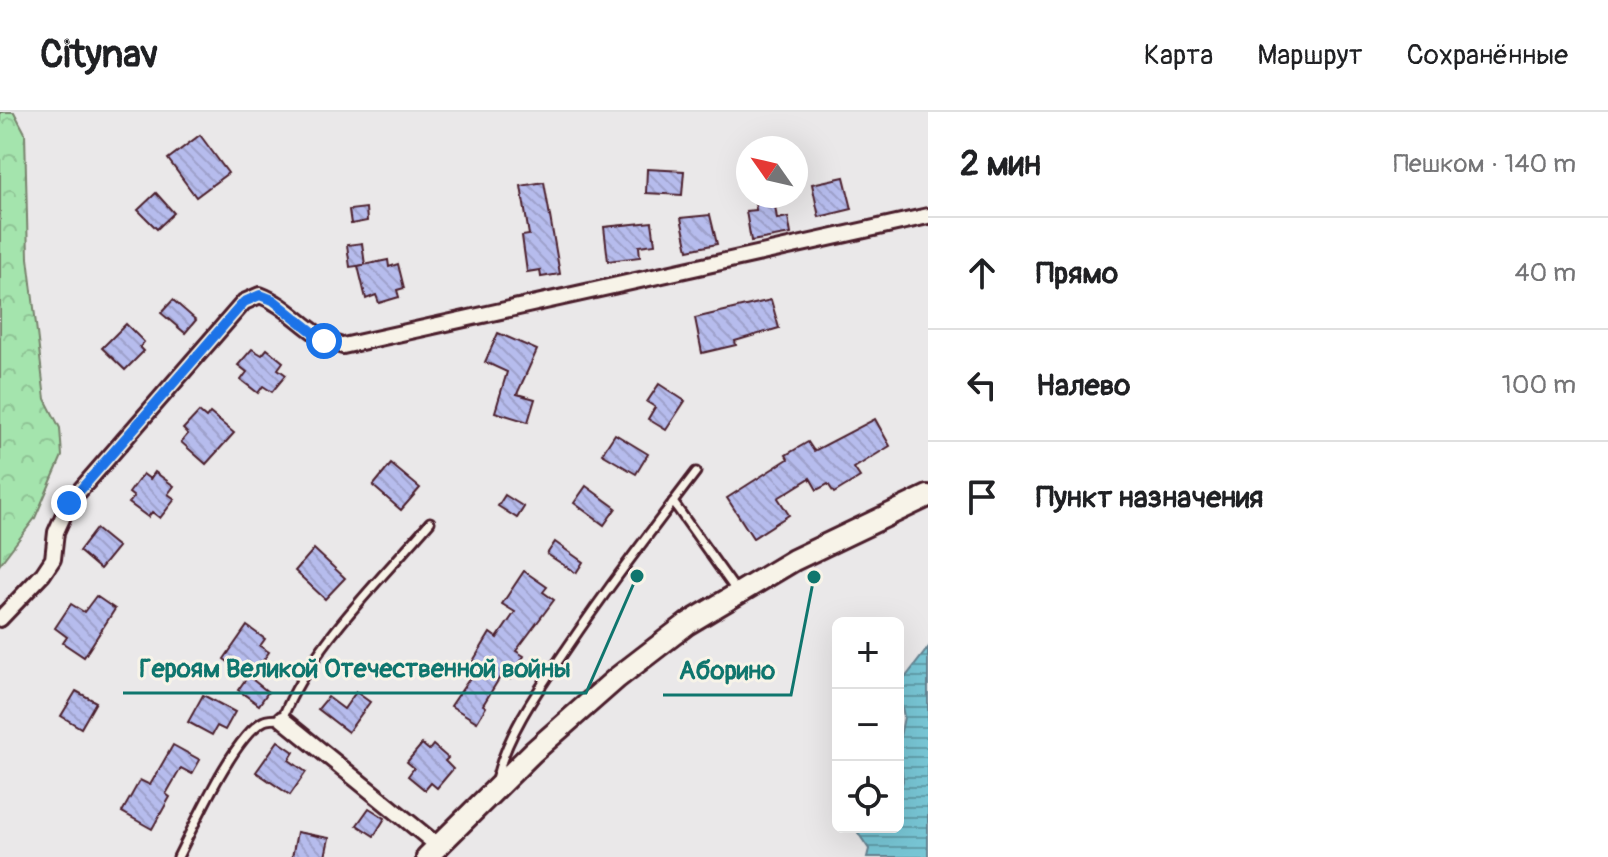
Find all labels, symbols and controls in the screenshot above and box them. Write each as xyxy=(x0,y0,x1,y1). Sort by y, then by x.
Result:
text: Citynav xyxy=(40,31,158,79)
text: Карта xyxy=(1144,38,1213,73)
text: Маршрут xyxy=(1257,38,1363,73)
text: Сохранённые xyxy=(1407,38,1568,73)
north arrow xyxy=(736,136,808,208)
text: 2 мин xyxy=(960,143,1041,186)
text: Пешком · 140 m xyxy=(1393,148,1576,180)
icon: ahead xyxy=(960,251,1004,295)
text: Прямо xyxy=(1036,255,1118,292)
text: 40 m xyxy=(1514,257,1576,289)
route start xyxy=(306,323,342,359)
icon: left xyxy=(960,363,1004,407)
text: Налево xyxy=(1036,367,1130,404)
text: 100 m xyxy=(1502,369,1576,401)
icon: arrive xyxy=(960,475,1004,519)
text: Пункт назначения xyxy=(1036,479,1263,516)
route end xyxy=(51,485,87,521)
map controls xyxy=(832,617,904,833)
button: + xyxy=(832,617,904,689)
callout: Героям Великой Отечественной войны xyxy=(123,643,586,693)
callout: Аборино xyxy=(663,645,791,695)
text: Героям Великой Отечественной войны xyxy=(139,653,571,685)
text: Аборино xyxy=(679,655,775,687)
button: − xyxy=(832,689,904,761)
button: locate xyxy=(832,761,904,833)

